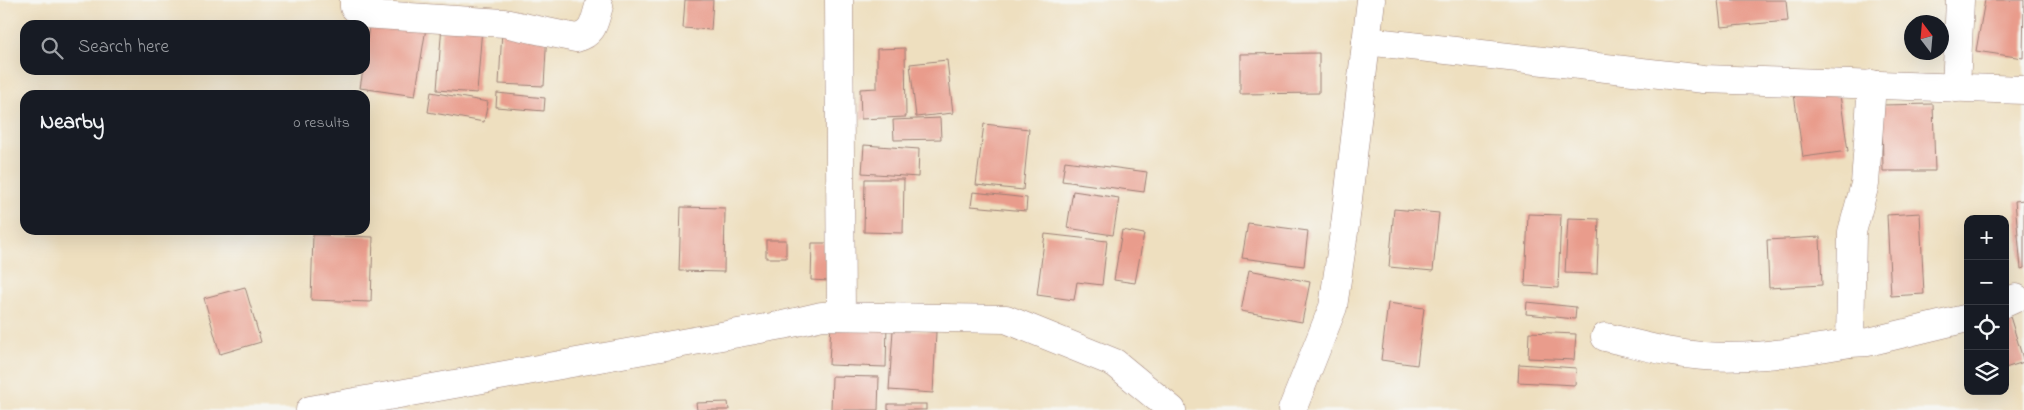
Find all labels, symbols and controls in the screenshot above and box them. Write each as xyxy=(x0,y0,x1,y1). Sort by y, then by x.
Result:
north arrow xyxy=(1904,15,1949,60)
search box xyxy=(20,20,370,75)
icon: search xyxy=(38,34,66,62)
text: Search here xyxy=(78,34,169,61)
text: Nearby xyxy=(40,108,104,138)
text: 0 results xyxy=(294,111,350,135)
map controls xyxy=(1964,215,2009,395)
button: + xyxy=(1964,215,2009,260)
button: − xyxy=(1964,260,2009,305)
button: locate xyxy=(1964,305,2009,350)
button: layers xyxy=(1964,350,2009,395)

